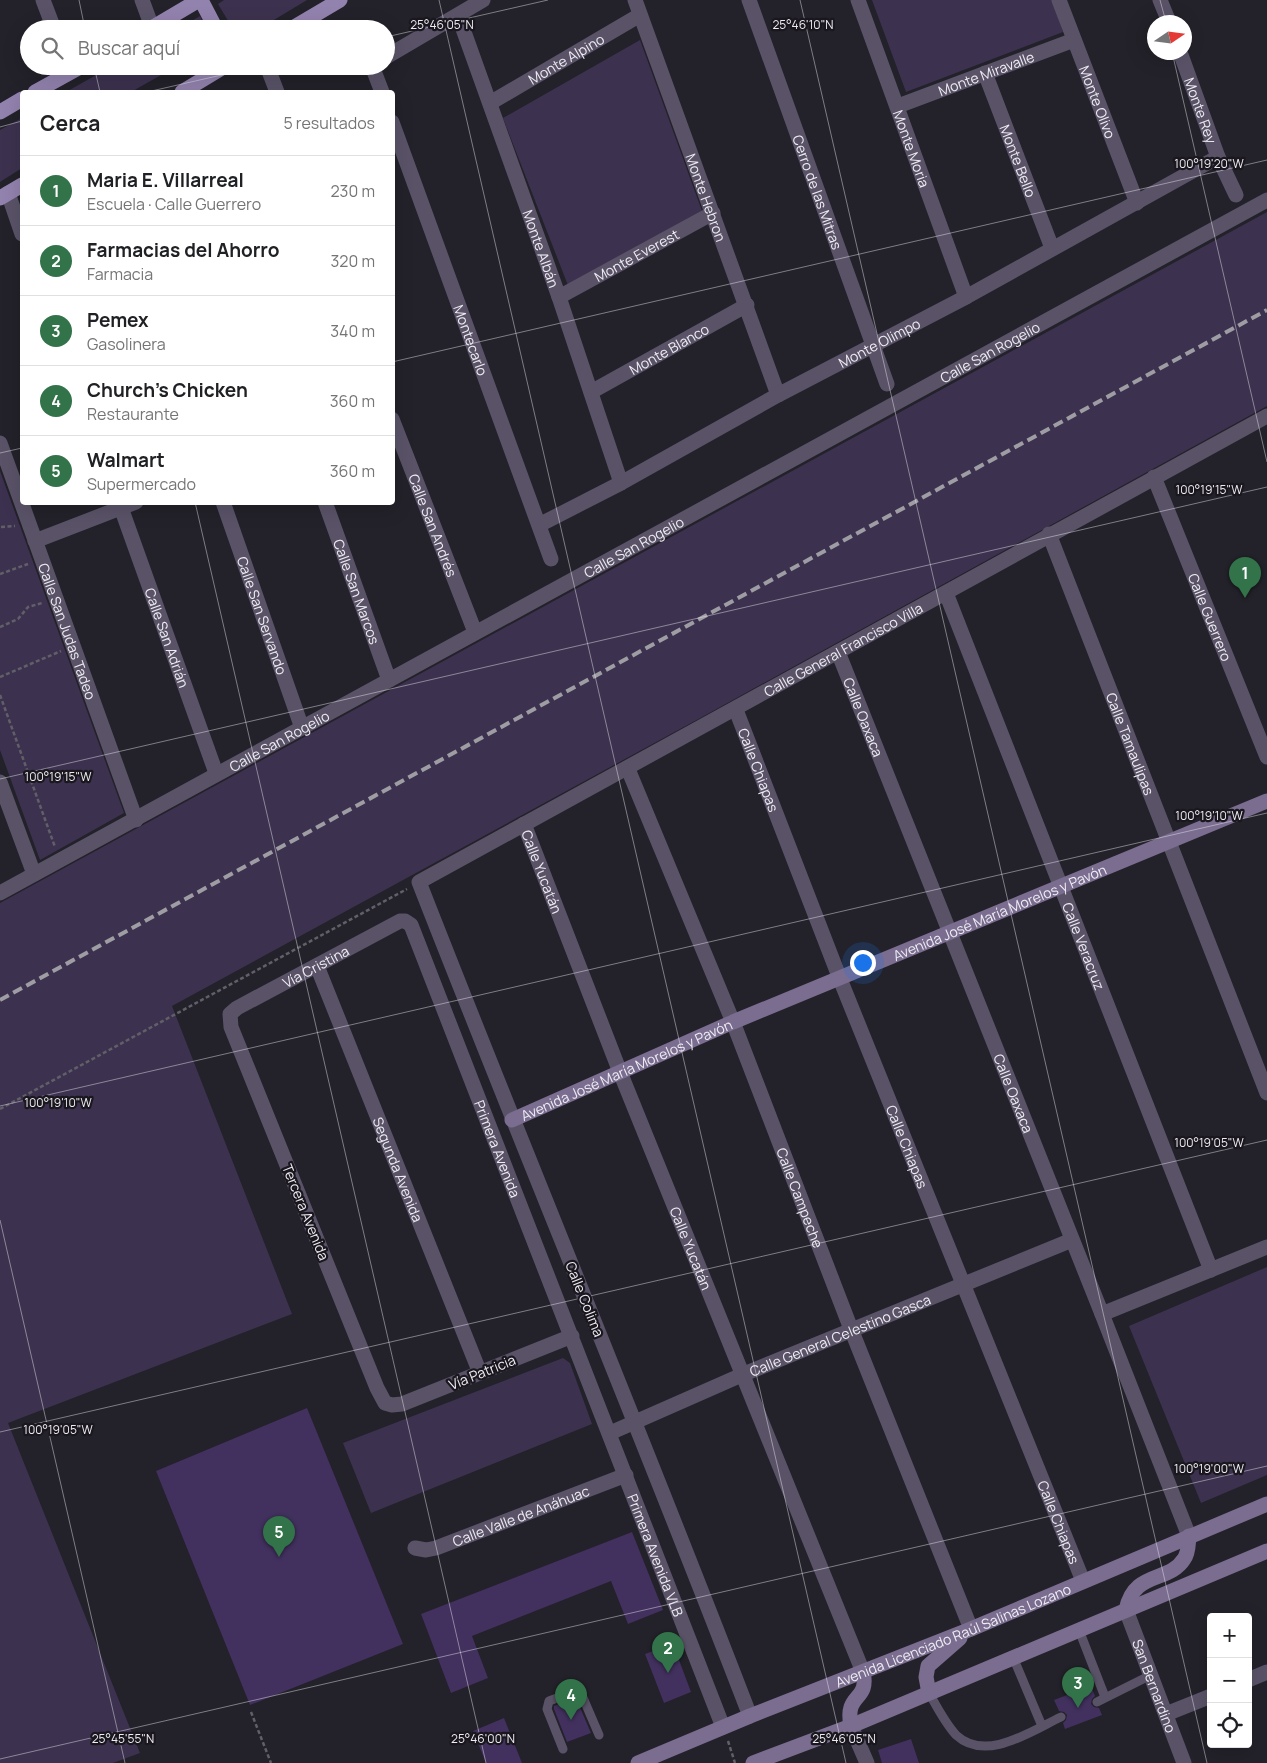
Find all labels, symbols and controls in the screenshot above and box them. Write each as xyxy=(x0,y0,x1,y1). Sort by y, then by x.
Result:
north arrow xyxy=(1147,15,1192,60)
text: 25°46'05"N xyxy=(410,16,474,33)
text: 25°46'10"N xyxy=(772,16,834,33)
search box xyxy=(20,20,395,75)
street label: Monte Alpino xyxy=(524,29,607,88)
icon: search xyxy=(38,34,66,62)
text: Buscar aquí xyxy=(78,35,180,61)
street label: Monte Miravalle xyxy=(935,46,1037,100)
street label: Monte Olivo xyxy=(1075,63,1121,141)
street label: Monte Rey xyxy=(1180,75,1222,147)
street label: Monte Moria xyxy=(889,107,935,190)
text: Cerca xyxy=(40,109,100,137)
text: 5 resultados xyxy=(283,112,375,134)
street label: Monte Bello xyxy=(996,122,1041,200)
street label: Cerro de las Mitras xyxy=(789,132,847,252)
street label: Monte Hebron xyxy=(682,151,731,244)
text: 100°19'20"W xyxy=(1174,155,1245,172)
text: Maria E. Villarreal xyxy=(87,167,244,193)
text: 1 xyxy=(52,180,60,202)
text: 230 m xyxy=(331,180,375,202)
text: Escuela · Calle Guerrero xyxy=(87,193,261,215)
street label: Monte Albán xyxy=(519,207,564,290)
street label: Monte Everest xyxy=(591,224,682,286)
text: Farmacias del Ahorro xyxy=(87,237,280,263)
text: 2 xyxy=(51,250,61,272)
text: 320 m xyxy=(331,250,375,272)
text: Farmacia xyxy=(87,263,153,285)
street label: Montecarlo xyxy=(450,302,493,378)
text: Pemex xyxy=(87,307,149,333)
street label: Monte Olimpo xyxy=(835,313,923,372)
street label: Calle San Rogelio xyxy=(936,317,1043,387)
street label: Monte Blanco xyxy=(625,319,712,378)
text: 3 xyxy=(51,320,61,342)
text: 340 m xyxy=(330,320,375,342)
text: Gasolinera xyxy=(87,333,166,355)
text: Church's Chicken xyxy=(87,377,248,403)
text: 4 xyxy=(51,390,61,412)
text: 360 m xyxy=(330,390,375,412)
text: Restaurante xyxy=(87,403,179,425)
text: Walmart xyxy=(87,447,165,473)
text: 5 xyxy=(51,460,61,482)
text: 360 m xyxy=(330,460,375,482)
street label: Calle San Andrés xyxy=(405,471,462,579)
text: Supermercado xyxy=(87,473,196,495)
text: 100°19'15"W xyxy=(1176,481,1243,498)
street label: Calle San Rogelio xyxy=(580,511,687,582)
street label: Calle San Marcos xyxy=(330,536,385,647)
street label: Calle San Servando xyxy=(233,554,292,677)
pin: 1 xyxy=(1229,557,1261,598)
street label: Calle San Judas Tadeo xyxy=(35,560,101,702)
street label: Calle Guerrero xyxy=(1184,570,1237,664)
street label: Calle San Adrián xyxy=(141,585,194,690)
street label: Calle General Francisco Villa xyxy=(760,598,926,700)
street label: Calle Oaxaca xyxy=(840,675,888,759)
street label: Calle Tamaulipas xyxy=(1102,690,1159,798)
street label: Calle San Rogelio xyxy=(226,705,332,775)
street label: Calle Chiapas xyxy=(734,725,784,814)
text: 100°19'15"W xyxy=(25,768,92,785)
text: 100°19'10"W xyxy=(1175,807,1243,824)
street label: Calle Yucatán xyxy=(518,827,567,916)
street label: Avenida José María Morelos y Pavón xyxy=(890,859,1109,964)
street label: Calle Veracruz xyxy=(1058,899,1110,992)
street label: Vía Cristina xyxy=(279,941,352,992)
your location xyxy=(850,950,876,976)
street label: Avenida José María Morelos y Pavón xyxy=(518,1014,735,1125)
street label: Calle Oaxaca xyxy=(990,1051,1038,1136)
text: 100°19'10"W xyxy=(24,1094,92,1111)
street label: Primera Avenida xyxy=(470,1097,526,1200)
street label: Calle Chiapas xyxy=(882,1102,933,1191)
street label: Segunda Avenida xyxy=(369,1114,428,1225)
text: 100°19'05"W xyxy=(1174,1134,1245,1151)
street label: Calle Campeche xyxy=(773,1145,828,1250)
street label: Tercera Avenida xyxy=(278,1161,334,1263)
street label: Calle Yucatán xyxy=(666,1204,717,1293)
street label: Calle Colima xyxy=(561,1258,609,1340)
street label: Calle General Celestino Gasca xyxy=(746,1289,933,1380)
street label: Vía Patricia xyxy=(446,1350,518,1394)
text: 100°19'05"W xyxy=(23,1421,94,1438)
text: 100°19'00"W xyxy=(1174,1460,1245,1477)
street label: Calle Chiapas xyxy=(1034,1478,1085,1566)
street label: Calle Valle de Anáhuac xyxy=(450,1481,592,1550)
street label: Primera Avenida VLB xyxy=(624,1491,689,1619)
pin: 5 xyxy=(263,1516,295,1557)
street label: Avenida Licenciado Raúl Salinas Lozano xyxy=(832,1578,1074,1691)
map controls xyxy=(1207,1613,1252,1748)
button: + xyxy=(1207,1613,1252,1658)
pin: 2 xyxy=(652,1632,684,1673)
street label: San Bernardino xyxy=(1128,1636,1181,1735)
button: − xyxy=(1207,1658,1252,1703)
pin: 3 xyxy=(1062,1667,1094,1708)
pin: 4 xyxy=(555,1679,587,1720)
button: locate xyxy=(1207,1703,1252,1748)
text: 25°45'55"N xyxy=(92,1730,154,1747)
text: 25°46'00"N xyxy=(451,1730,515,1747)
text: 25°46'05"N xyxy=(812,1730,876,1747)

